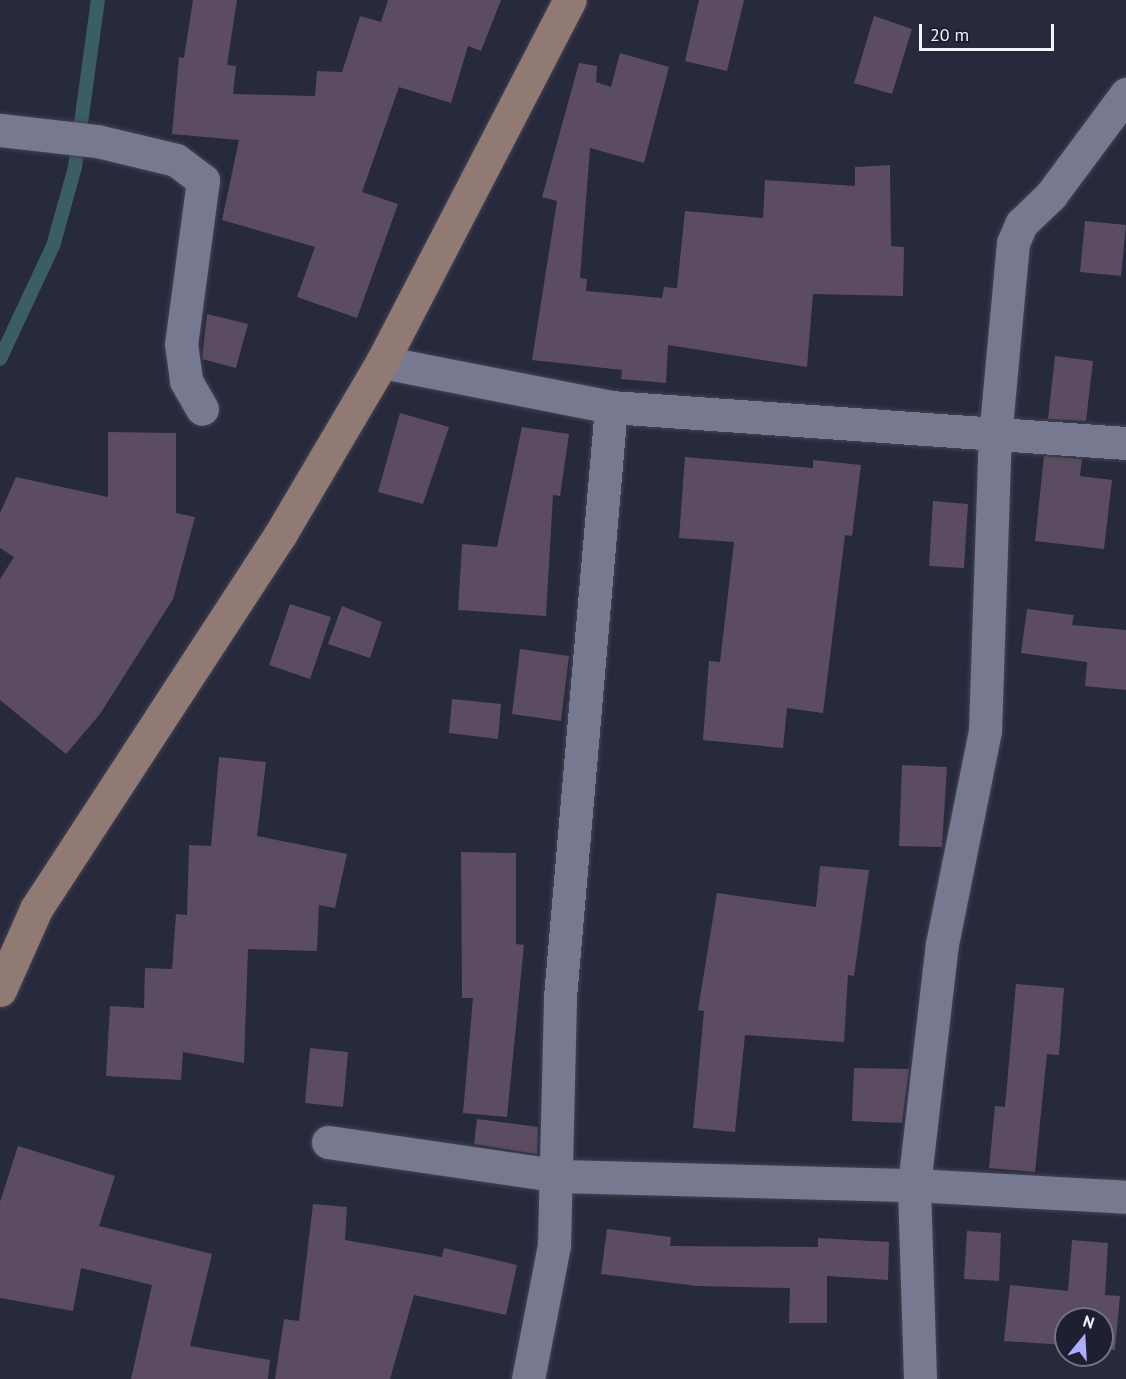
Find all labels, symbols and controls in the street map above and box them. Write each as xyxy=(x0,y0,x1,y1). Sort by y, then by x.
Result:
scale bar xyxy=(922,12,1057,50)
text: 20 m xyxy=(930,23,969,46)
north arrow xyxy=(1054,1307,1114,1367)
text: N xyxy=(1081,1311,1097,1333)

